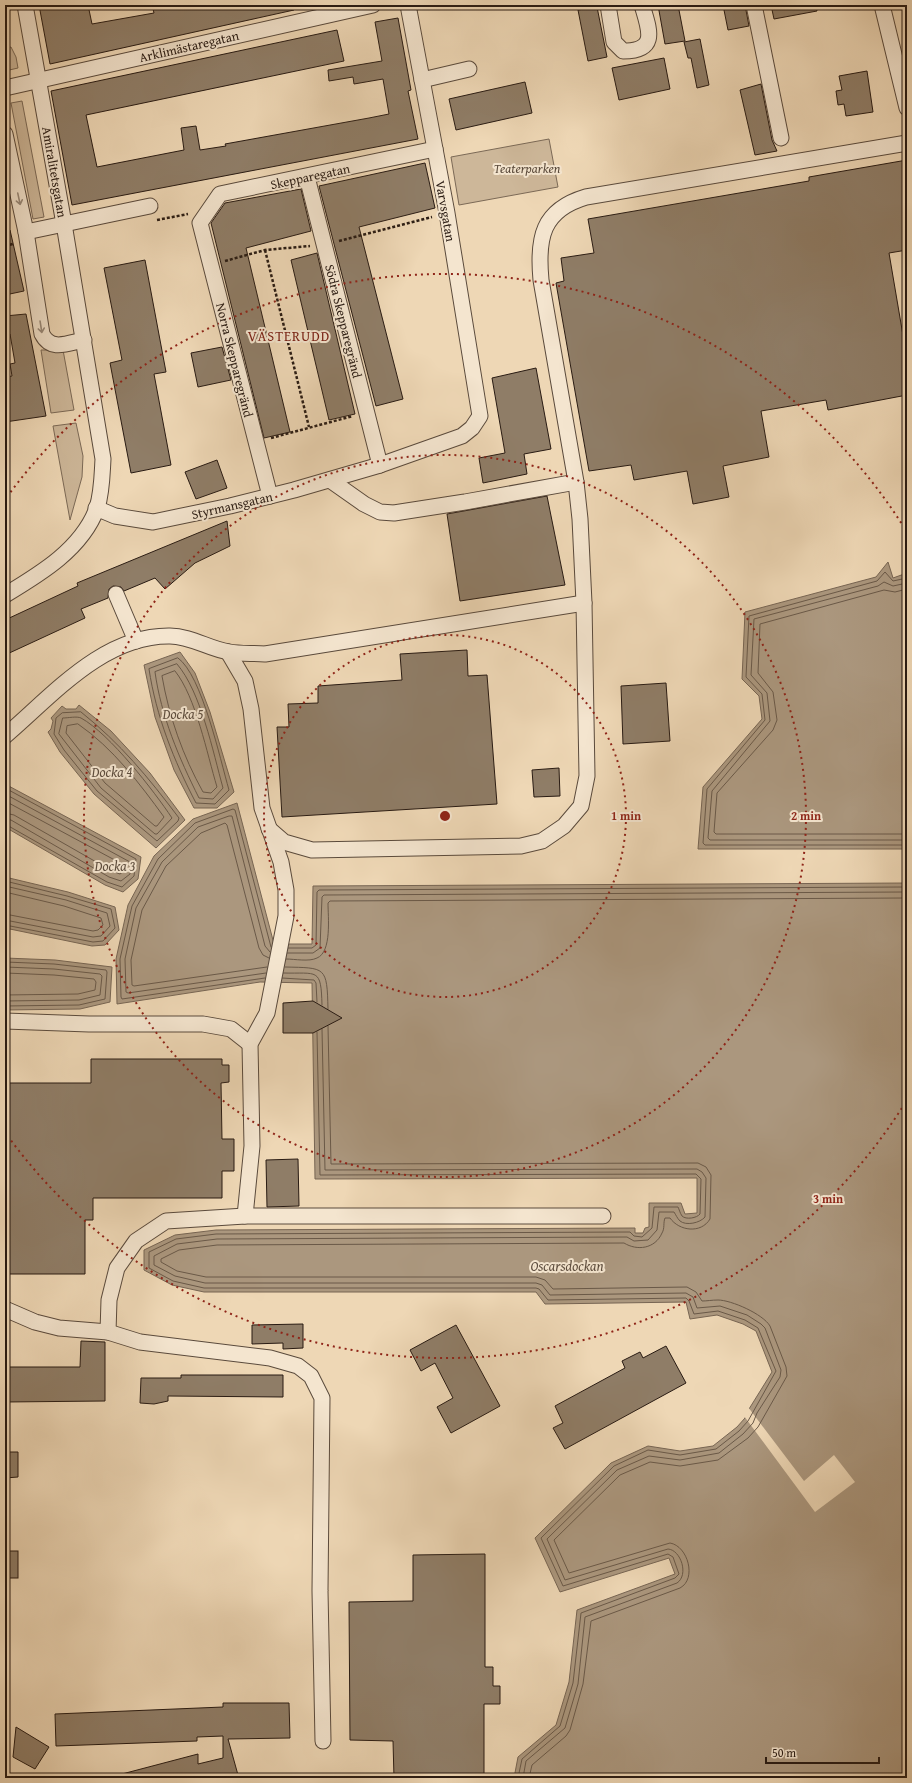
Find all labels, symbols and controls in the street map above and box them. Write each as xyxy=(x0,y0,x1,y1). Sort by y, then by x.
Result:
street label: Arklimästaregatan xyxy=(137,26,241,67)
street label: Amiralitetsgatan xyxy=(37,125,72,220)
street label: Skepparegatan xyxy=(269,159,352,194)
park label: Teaterparken xyxy=(494,159,561,178)
street label: Varvsgatan xyxy=(431,179,460,244)
one-way arrow xyxy=(15,192,23,205)
street label: Södra Skepparegränd xyxy=(320,262,367,380)
street label: Norra Skepparegränd xyxy=(211,301,258,419)
one-way arrow xyxy=(37,320,45,333)
district label: VÄSTERUDD xyxy=(248,326,330,346)
street label: Styrmansgatan xyxy=(190,487,275,524)
water label: Docka 5 xyxy=(162,704,204,724)
water label: Docka 4 xyxy=(91,762,133,782)
text: 1 min xyxy=(611,807,641,824)
text: 2 min xyxy=(791,807,821,824)
centre of rings xyxy=(438,809,452,823)
water label: Docka 3 xyxy=(94,856,136,876)
text: 3 min xyxy=(813,1190,843,1207)
water label: Oscarsdockan xyxy=(530,1256,604,1276)
scale bar xyxy=(766,1739,879,1765)
text: 50 m xyxy=(772,1744,796,1761)

